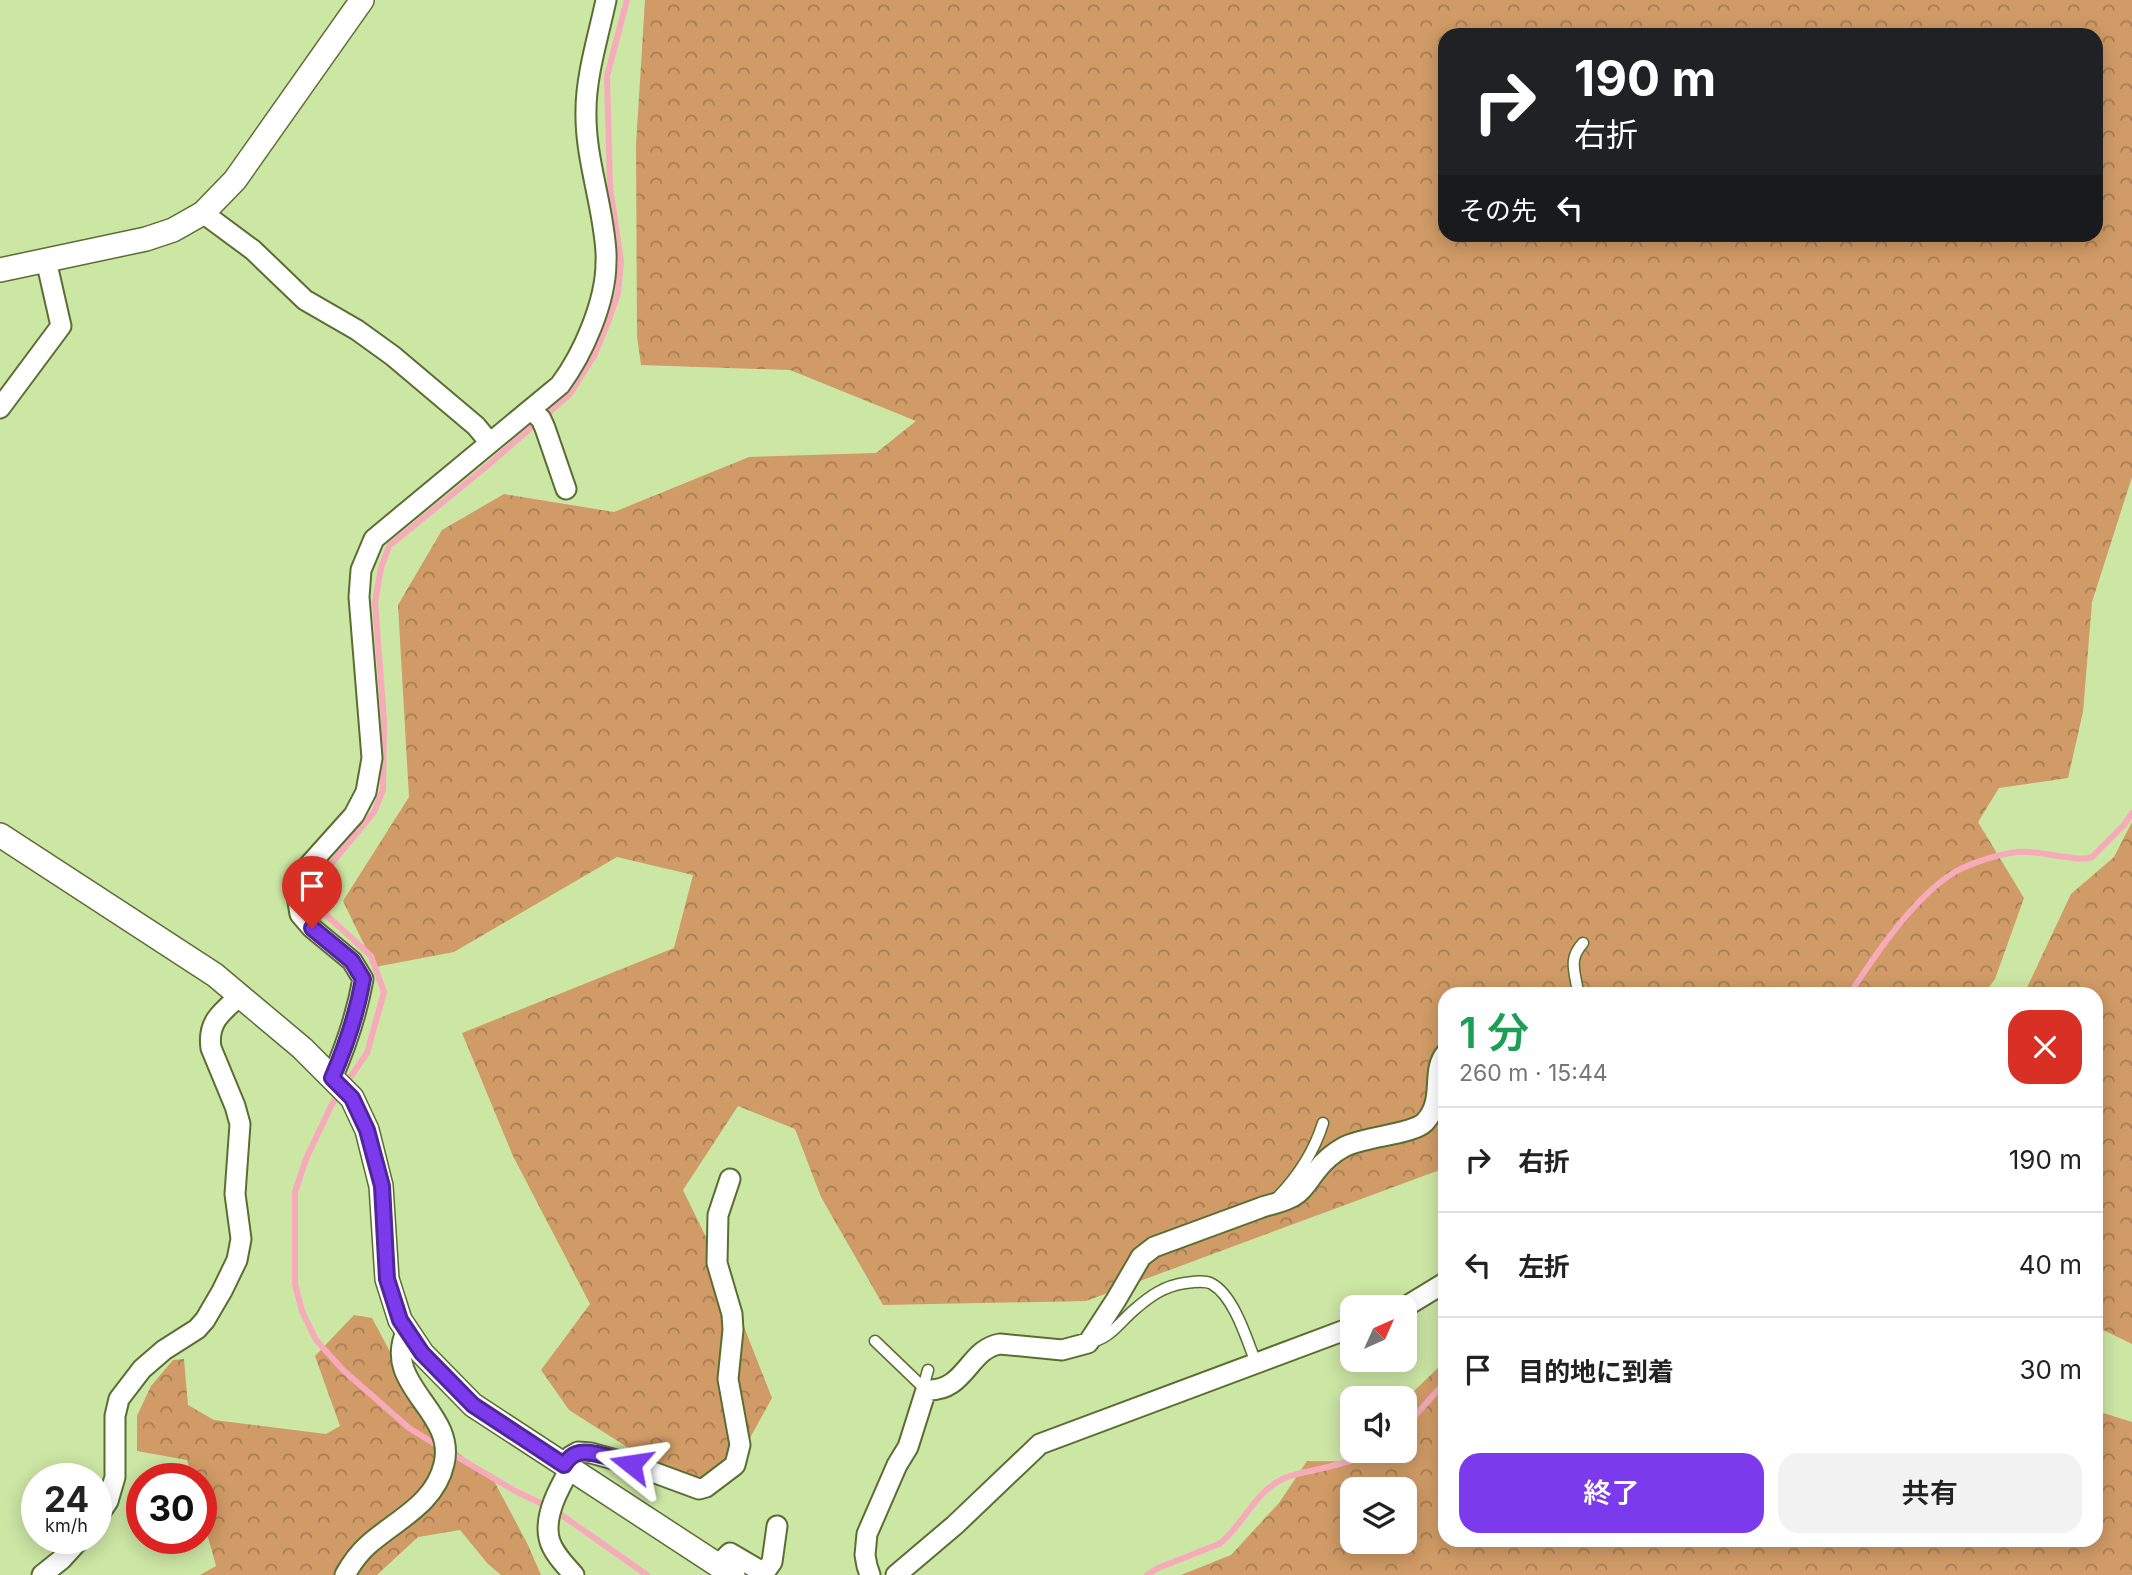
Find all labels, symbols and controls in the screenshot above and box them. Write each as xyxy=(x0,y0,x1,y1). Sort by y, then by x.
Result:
text: 190 m xyxy=(1574,49,1716,108)
icon: right xyxy=(1459,56,1550,147)
text: 右折 xyxy=(1574,115,1638,154)
icon: left xyxy=(1551,189,1589,227)
text: その先 xyxy=(1459,195,1537,226)
pin xyxy=(282,856,342,928)
icon: arrive xyxy=(293,867,331,905)
text: 1 分 xyxy=(1459,1007,1529,1058)
button: close xyxy=(2008,1010,2082,1084)
text: 260 m · 15:44 xyxy=(1459,1059,1608,1087)
icon: right xyxy=(1459,1141,1497,1179)
text: 190 m xyxy=(2009,1144,2082,1175)
text: 右折 xyxy=(1518,1146,1570,1177)
icon: left xyxy=(1459,1246,1497,1284)
text: 40 m xyxy=(2019,1249,2082,1280)
text: 左折 xyxy=(1518,1251,1570,1282)
north arrow xyxy=(1340,1295,1418,1372)
map controls xyxy=(1340,1295,1417,1554)
icon: arrive xyxy=(1459,1351,1497,1389)
text: 30 m xyxy=(2019,1354,2082,1385)
text: 目的地に到着 xyxy=(1518,1356,1674,1387)
button: sound xyxy=(1340,1386,1417,1463)
position arrow xyxy=(594,1427,668,1501)
button: 終了 xyxy=(1459,1453,1764,1533)
button: 共有 xyxy=(1778,1453,2082,1533)
speed limit sign: 30 xyxy=(126,1463,217,1554)
button: layers xyxy=(1340,1477,1417,1554)
text: 24 xyxy=(44,1478,89,1520)
text: km/h xyxy=(45,1515,88,1536)

